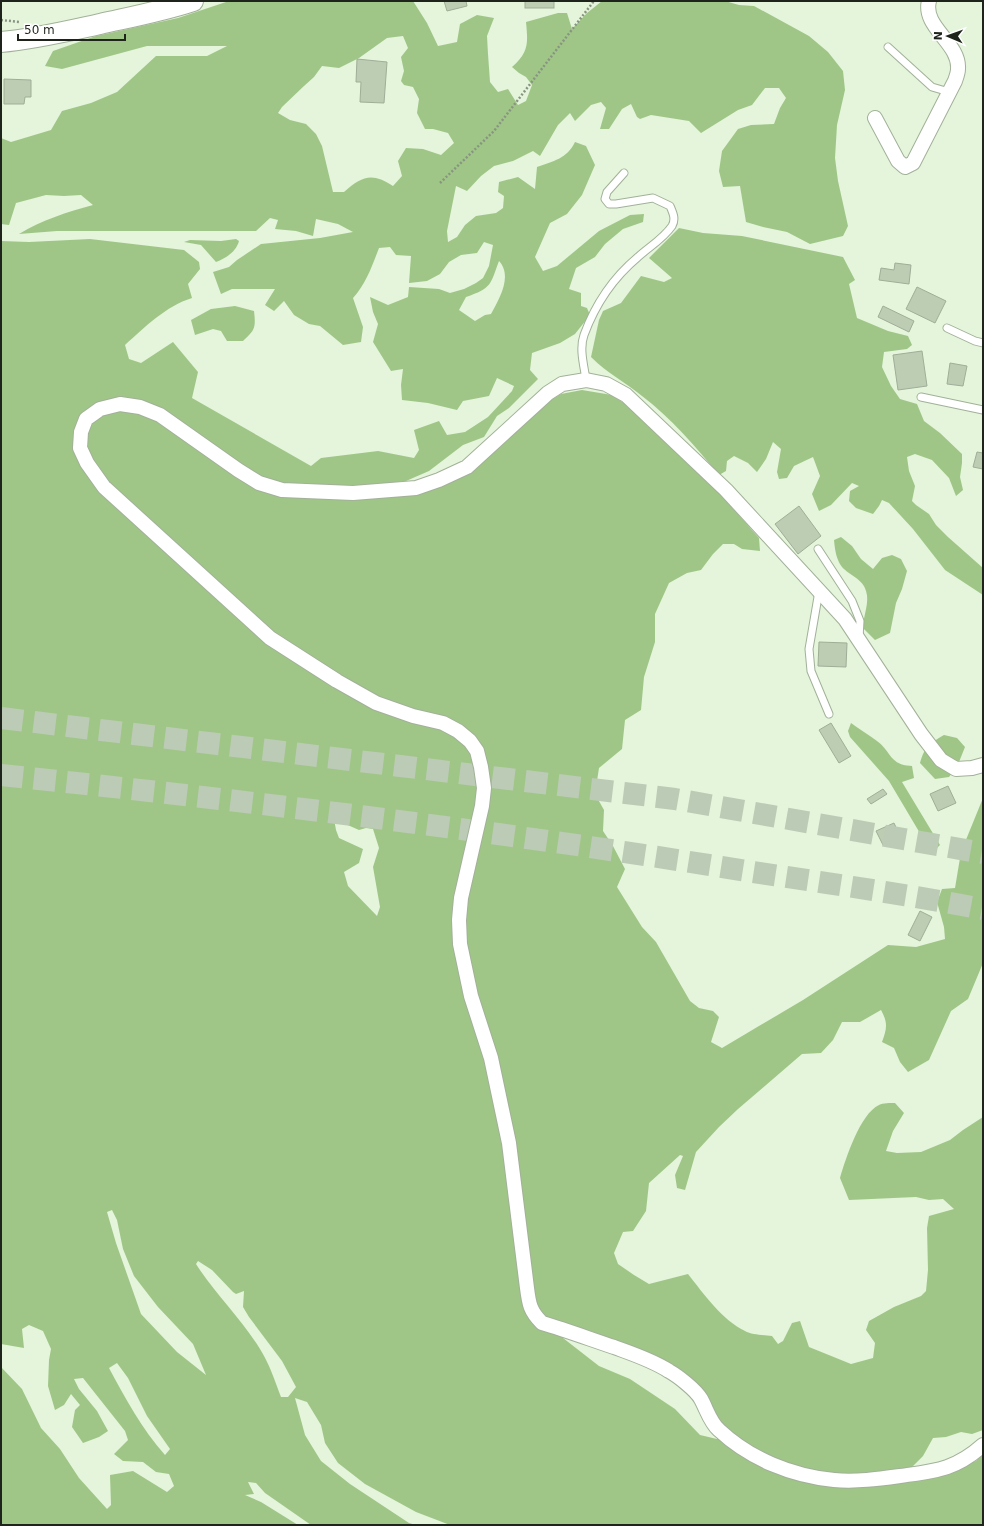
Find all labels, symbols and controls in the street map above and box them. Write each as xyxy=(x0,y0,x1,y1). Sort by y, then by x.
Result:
scale bar xyxy=(18,16,125,42)
north arrow xyxy=(928,16,968,56)
text: 50 m xyxy=(24,23,55,37)
text: N xyxy=(932,31,945,41)

